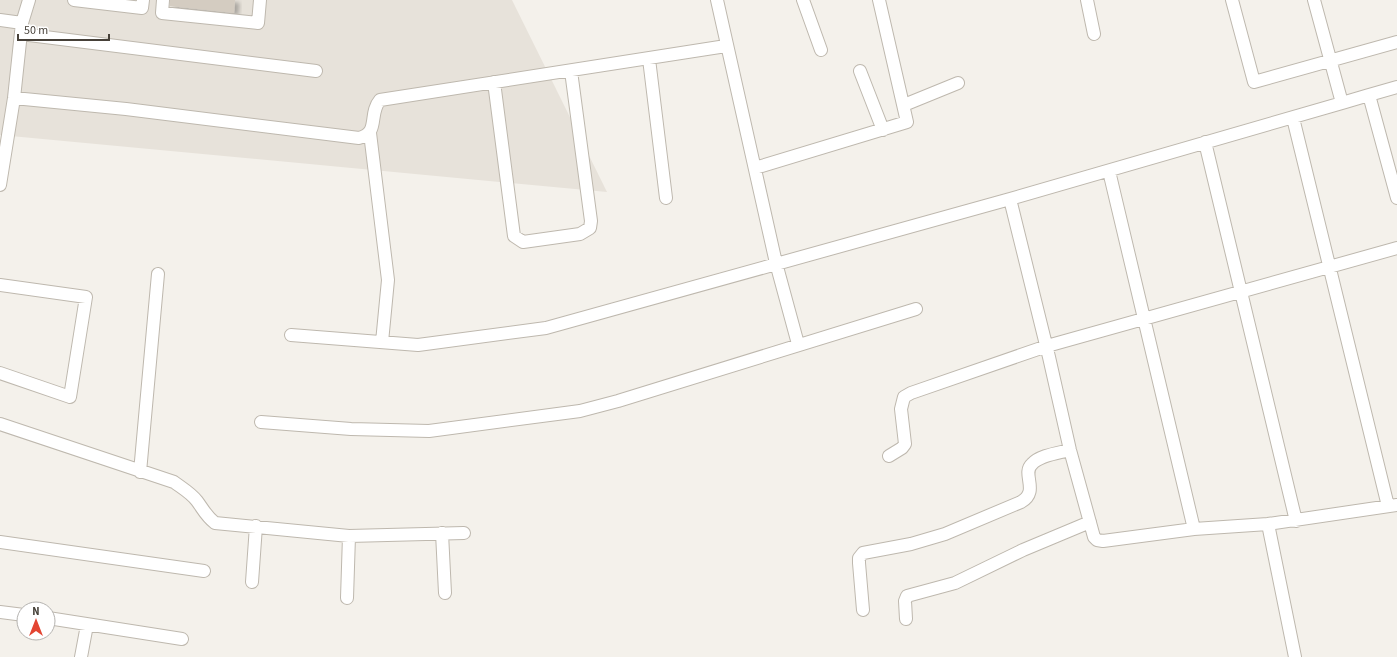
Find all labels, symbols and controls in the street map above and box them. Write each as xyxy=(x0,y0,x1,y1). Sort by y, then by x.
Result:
scale bar xyxy=(18,16,109,42)
text: 50 m xyxy=(24,22,48,39)
north arrow xyxy=(16,601,56,641)
text: N xyxy=(32,604,40,619)

